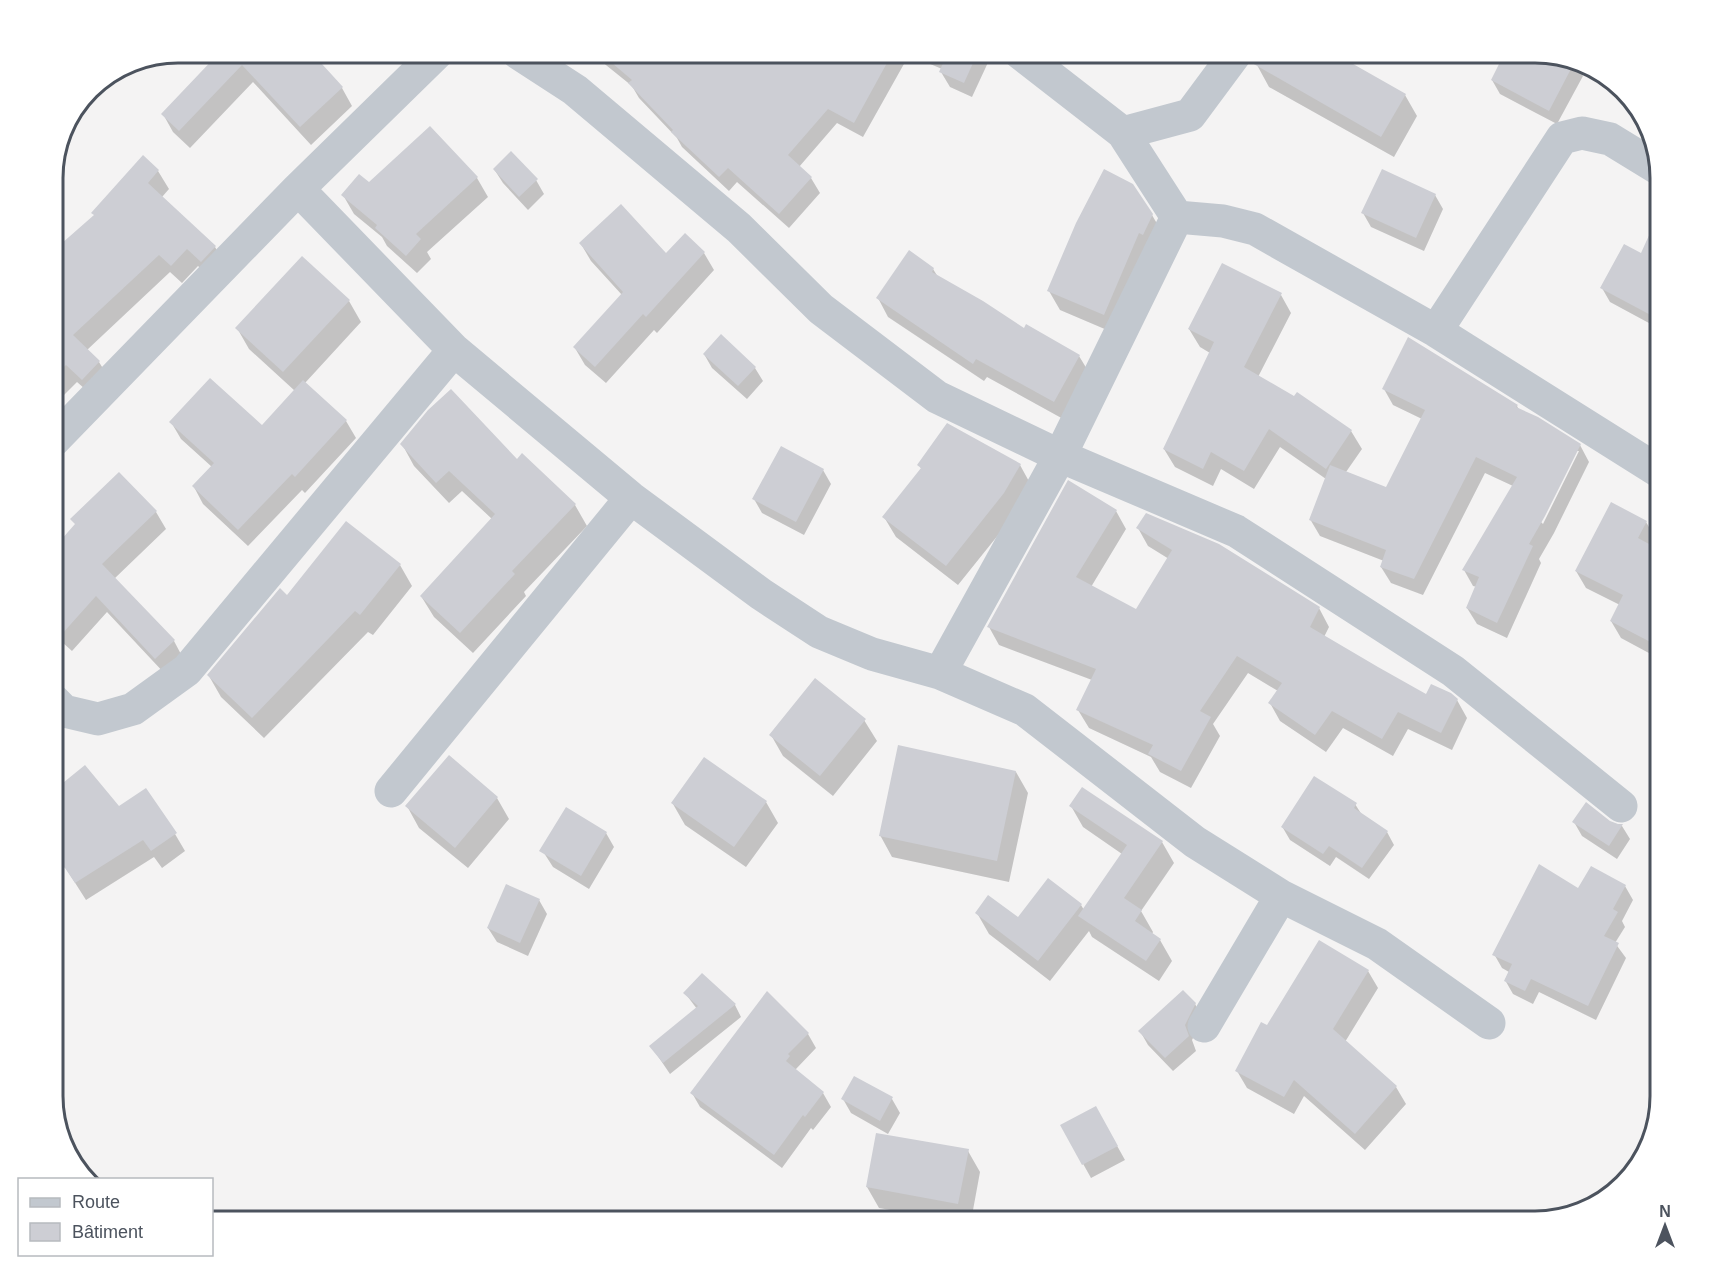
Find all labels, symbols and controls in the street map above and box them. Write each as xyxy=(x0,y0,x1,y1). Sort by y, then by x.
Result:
legend xyxy=(18,1178,213,1256)
text: Route xyxy=(72,1192,120,1212)
north arrow xyxy=(1635,1196,1695,1256)
text: N xyxy=(1659,1203,1671,1220)
text: Bâtiment xyxy=(72,1222,143,1242)

